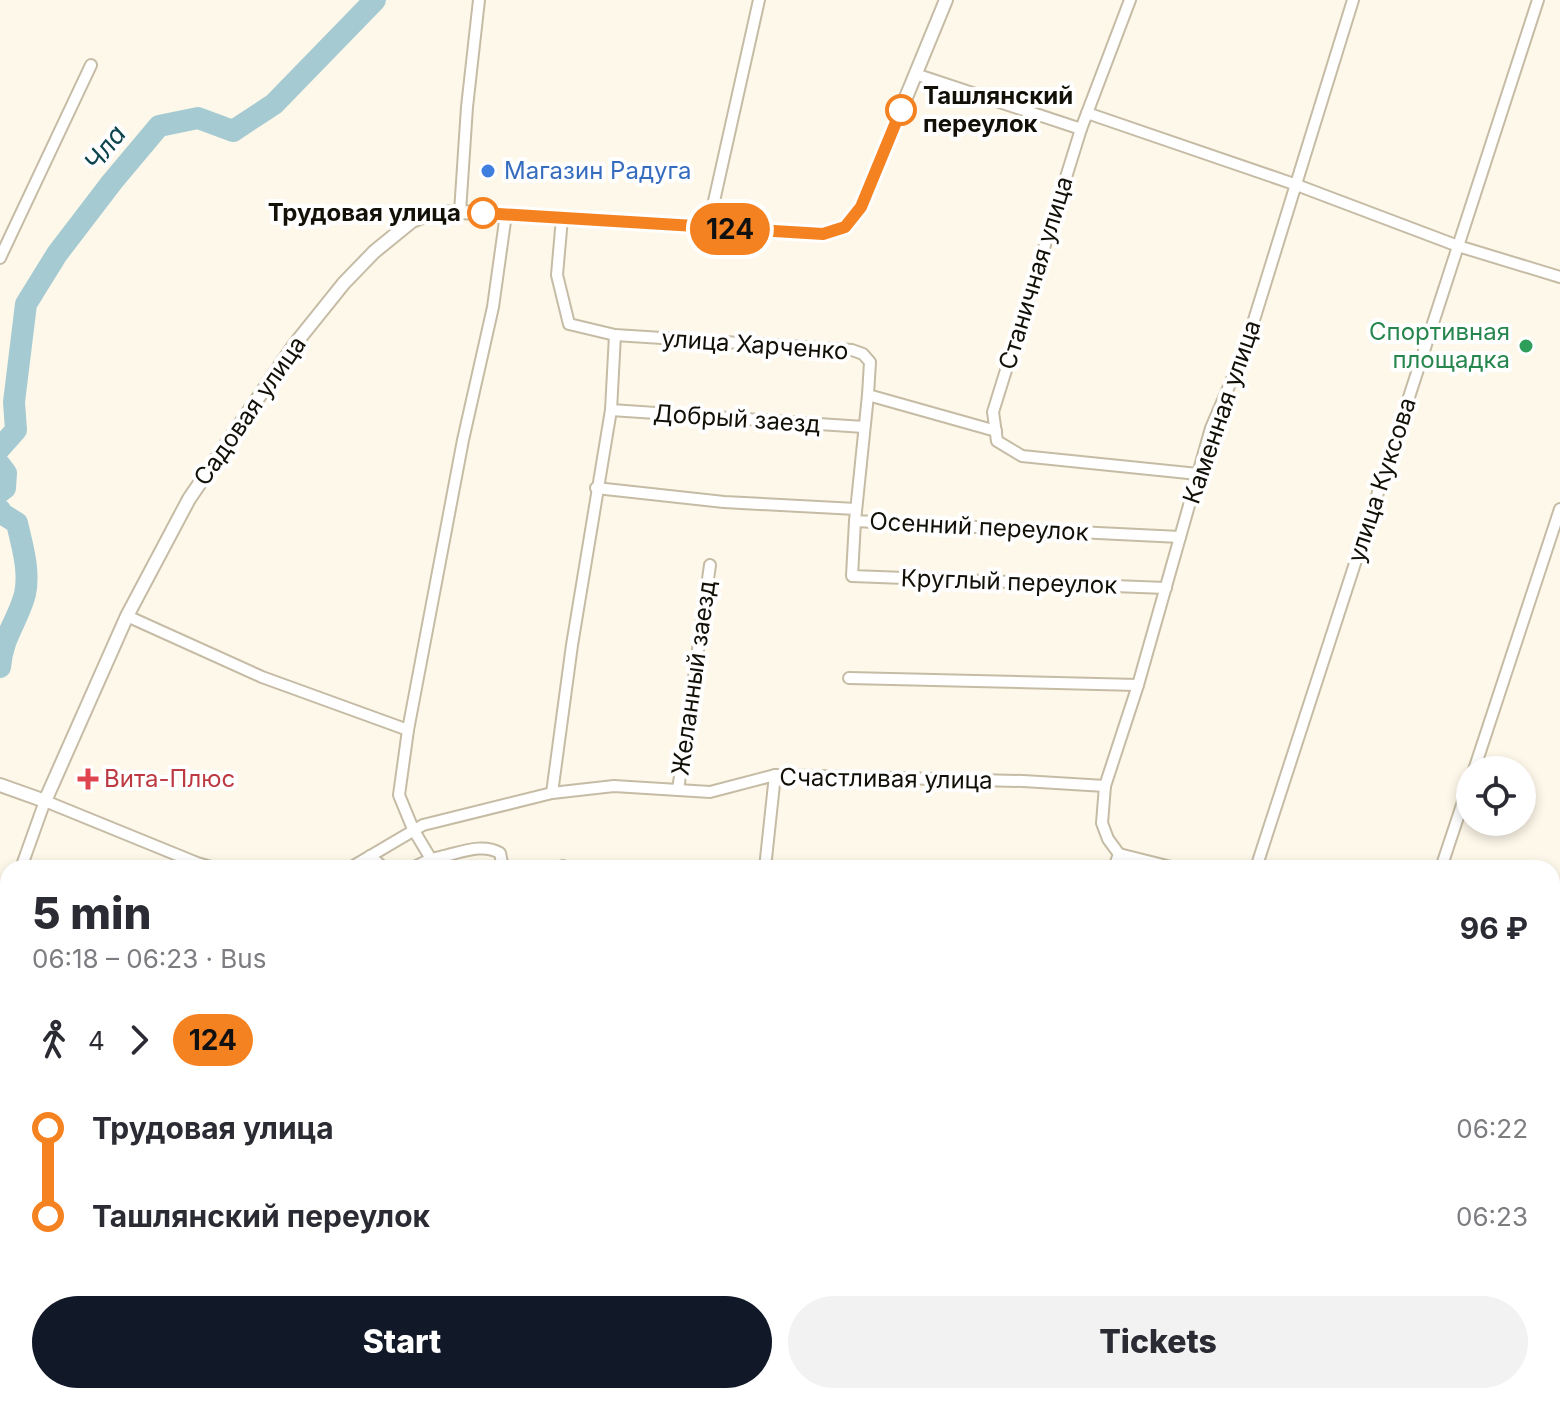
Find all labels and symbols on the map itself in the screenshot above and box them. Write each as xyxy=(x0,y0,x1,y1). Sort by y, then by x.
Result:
place label: Ташлянский переулок xyxy=(923,81,1073,138)
marker: Ташлянский переулок xyxy=(886,95,916,125)
water label: Чла xyxy=(77,119,132,177)
place label: Магазин Радуга xyxy=(504,156,691,185)
marker: Магазин Радуга xyxy=(479,162,497,180)
street label: Станичная улица xyxy=(992,173,1079,373)
place label: Трудовая улица xyxy=(268,198,461,227)
marker: Трудовая улица xyxy=(468,198,498,228)
line badge: 124 xyxy=(684,203,776,255)
street label: Каменная улица xyxy=(1177,316,1267,507)
place label: Спортивная площадка xyxy=(1369,317,1510,374)
street label: улица Харченко xyxy=(661,324,849,365)
street label: Садовая улица xyxy=(187,330,312,491)
marker: Спортивная площадка xyxy=(1517,337,1535,355)
street label: улица Куксова xyxy=(1341,394,1422,566)
street label: Добрый заезд xyxy=(652,398,822,439)
street label: Осенний переулок xyxy=(869,506,1089,547)
street label: Круглый переулок xyxy=(900,563,1118,600)
street label: Желанный заезд xyxy=(665,578,722,777)
street label: Счастливая улица xyxy=(779,762,993,795)
place label: Вита-Плюс xyxy=(104,764,235,793)
marker: Вита-Плюс xyxy=(79,770,97,788)

